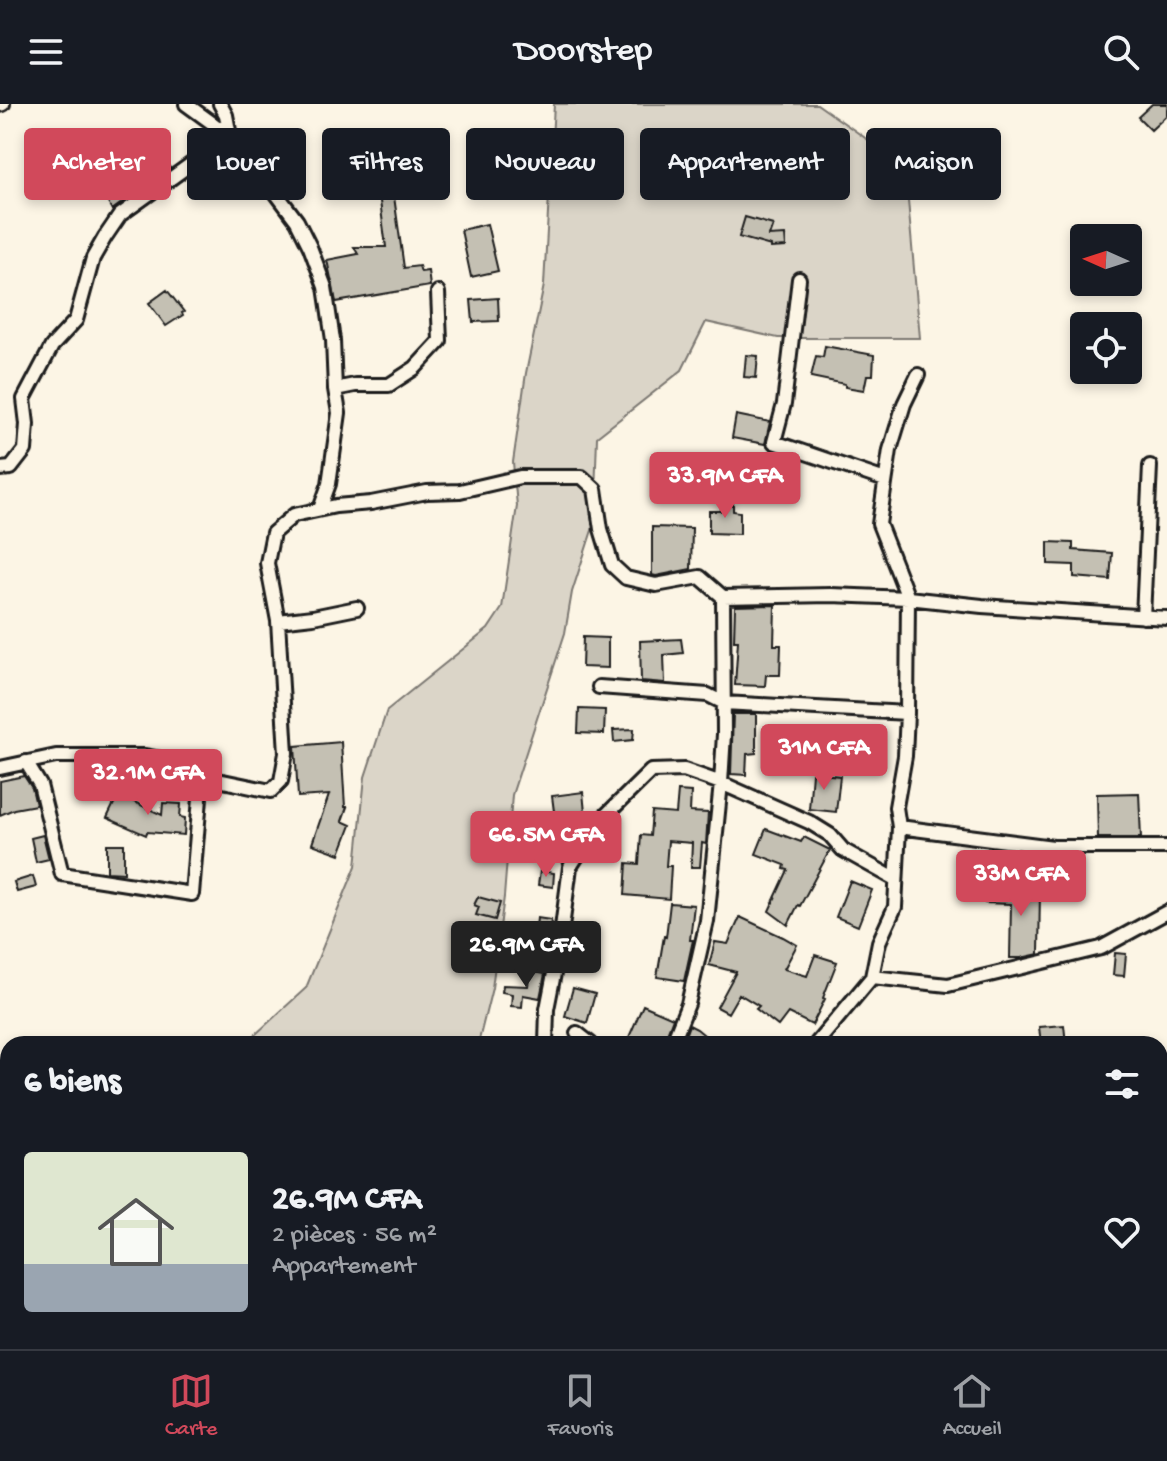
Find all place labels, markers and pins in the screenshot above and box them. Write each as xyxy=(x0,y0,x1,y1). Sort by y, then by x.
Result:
pin: 33.9M CFA xyxy=(633,452,817,520)
pin: 31M CFA xyxy=(750,724,898,792)
pin: 32.1M CFA xyxy=(56,749,240,817)
pin: 66.5M CFA xyxy=(454,811,638,879)
pin: 33M CFA xyxy=(947,850,1095,918)
pin: 26.9M CFA xyxy=(434,921,618,989)

